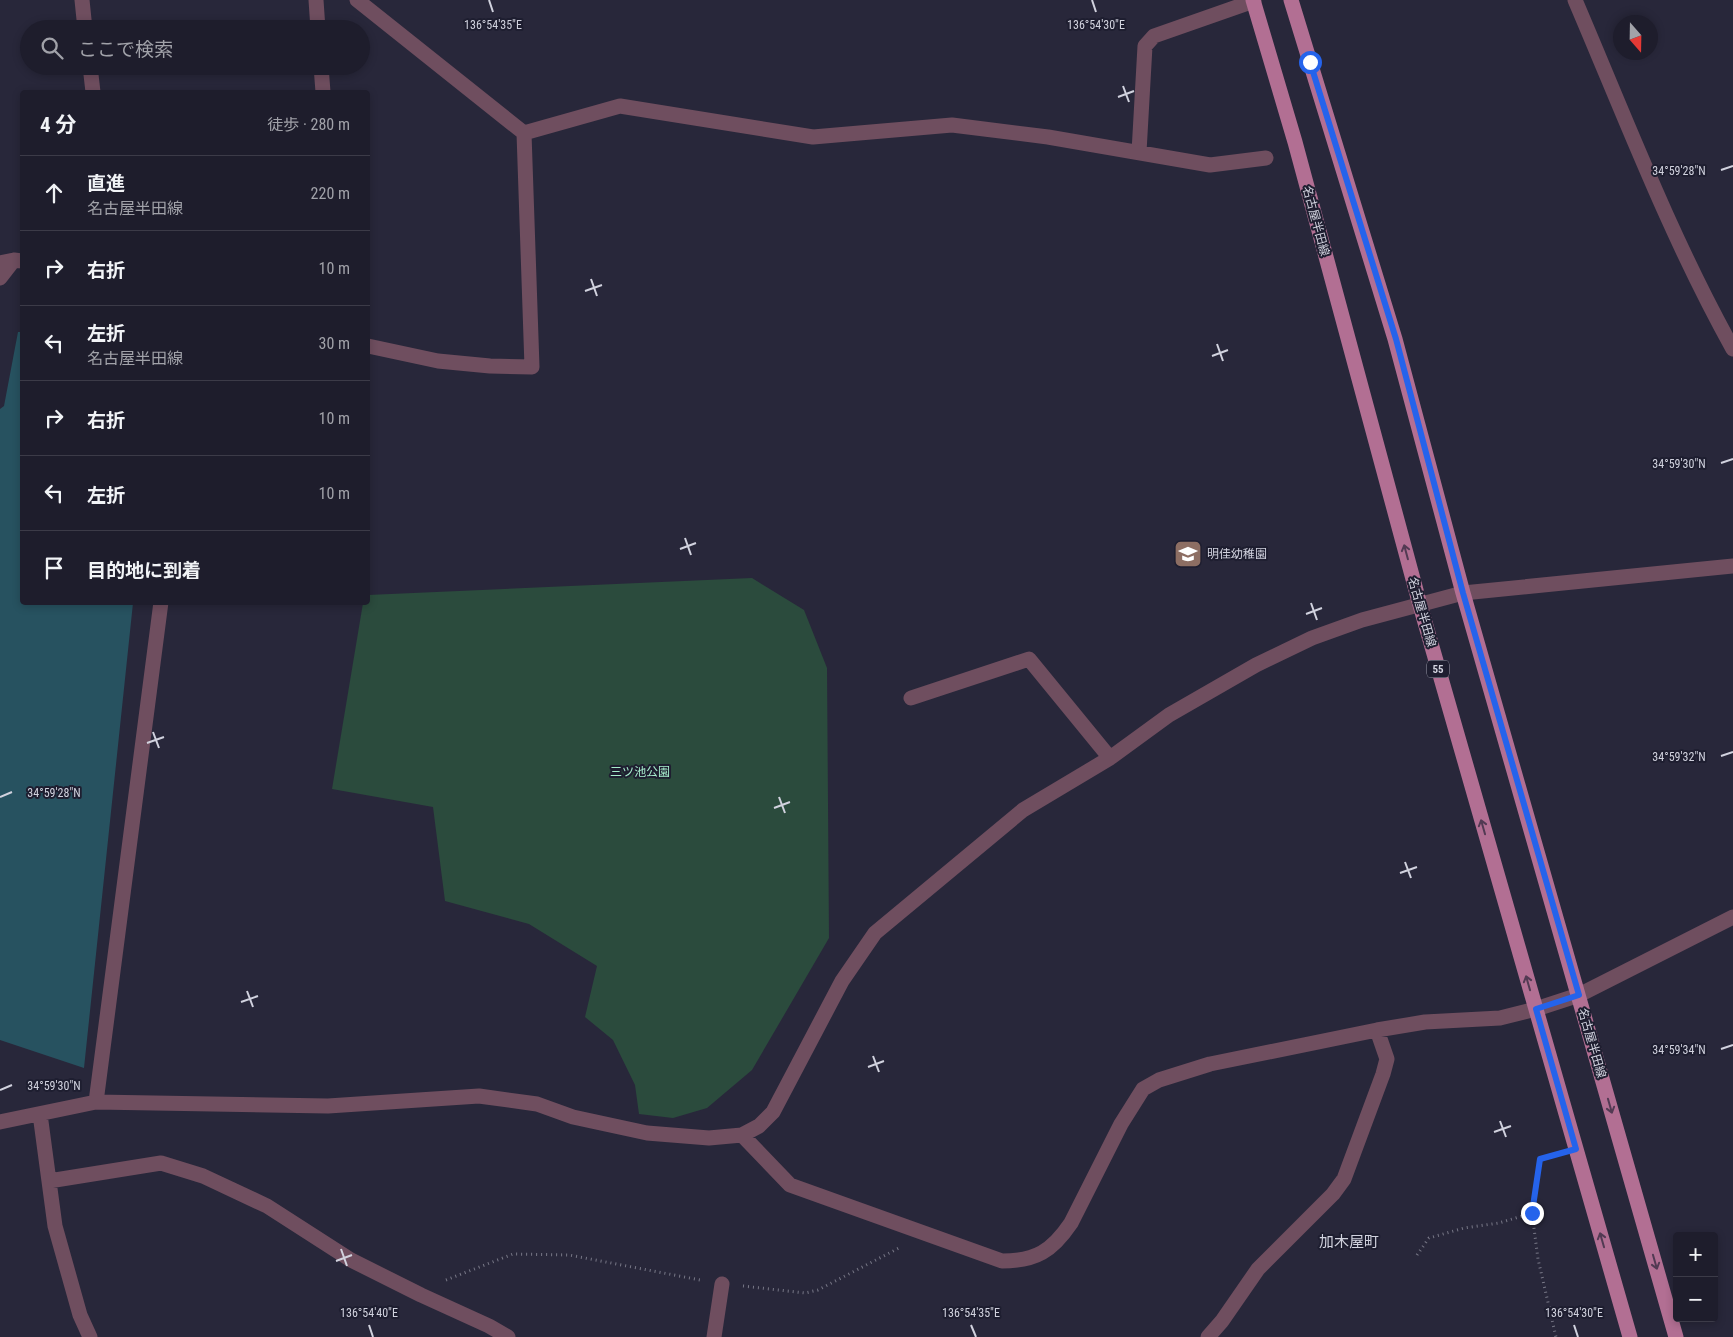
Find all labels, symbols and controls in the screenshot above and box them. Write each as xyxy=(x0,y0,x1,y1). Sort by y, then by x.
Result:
north arrow xyxy=(1613,15,1658,60)
text: 136°54'35"E xyxy=(464,18,522,32)
text: 136°54'30"E xyxy=(1067,18,1125,32)
search box xyxy=(20,20,370,75)
icon: search xyxy=(38,34,66,62)
text: ここで検索 xyxy=(78,38,173,61)
route start xyxy=(1299,51,1322,74)
text: 4 分 xyxy=(40,113,76,137)
text: 徒歩 · 280 m xyxy=(267,115,350,134)
text: 34°59'28"N xyxy=(1652,164,1706,178)
text: 直進 xyxy=(87,172,125,195)
icon: ahead xyxy=(40,179,68,207)
text: 220 m xyxy=(311,184,350,203)
street label: 名古屋半田線 xyxy=(1300,184,1332,258)
text: 名古屋半田線 xyxy=(87,199,183,218)
icon: right xyxy=(40,254,68,282)
text: 右折 xyxy=(87,259,125,282)
text: 10 m xyxy=(318,259,350,278)
text: 左折 xyxy=(87,322,125,345)
icon: left xyxy=(40,329,68,357)
text: 30 m xyxy=(318,334,350,353)
text: 名古屋半田線 xyxy=(87,349,183,368)
icon: right xyxy=(40,404,68,432)
text: 右折 xyxy=(87,409,125,432)
text: 10 m xyxy=(318,409,350,428)
text: 34°59'30"N xyxy=(1652,457,1706,471)
icon: left xyxy=(40,479,68,507)
text: 左折 xyxy=(87,484,125,507)
text: 10 m xyxy=(318,484,350,503)
school or university icon: 明佳幼稚園 xyxy=(1173,539,1203,569)
one-way arrow xyxy=(1401,545,1410,561)
place label: 明佳幼稚園 xyxy=(1207,547,1267,561)
icon: arrive xyxy=(40,554,68,582)
text: 目的地に到着 xyxy=(87,559,201,582)
street label: 名古屋半田線 xyxy=(1405,575,1439,649)
road number: 55 xyxy=(1427,661,1449,678)
text: 34°59'32"N xyxy=(1652,750,1706,764)
park label: 三ツ池公園 xyxy=(610,765,670,779)
text: 34°59'28"N xyxy=(27,786,81,800)
one-way arrow xyxy=(1478,819,1488,835)
one-way arrow xyxy=(1523,975,1532,991)
street label: 名古屋半田線 xyxy=(1575,1006,1609,1080)
text: 34°59'34"N xyxy=(1652,1043,1706,1057)
text: 34°59'30"N xyxy=(27,1079,81,1093)
one-way arrow xyxy=(1606,1098,1616,1114)
route end xyxy=(1521,1202,1544,1225)
one-way arrow xyxy=(1597,1232,1607,1248)
map controls xyxy=(1673,1232,1718,1322)
button: + xyxy=(1673,1232,1718,1277)
district label: 加木屋町 xyxy=(1319,1233,1379,1251)
one-way arrow xyxy=(1650,1254,1660,1270)
button: − xyxy=(1673,1277,1718,1322)
text: 136°54'40"E xyxy=(340,1306,398,1320)
text: 136°54'35"E xyxy=(942,1306,1000,1320)
text: 136°54'30"E xyxy=(1545,1306,1603,1320)

